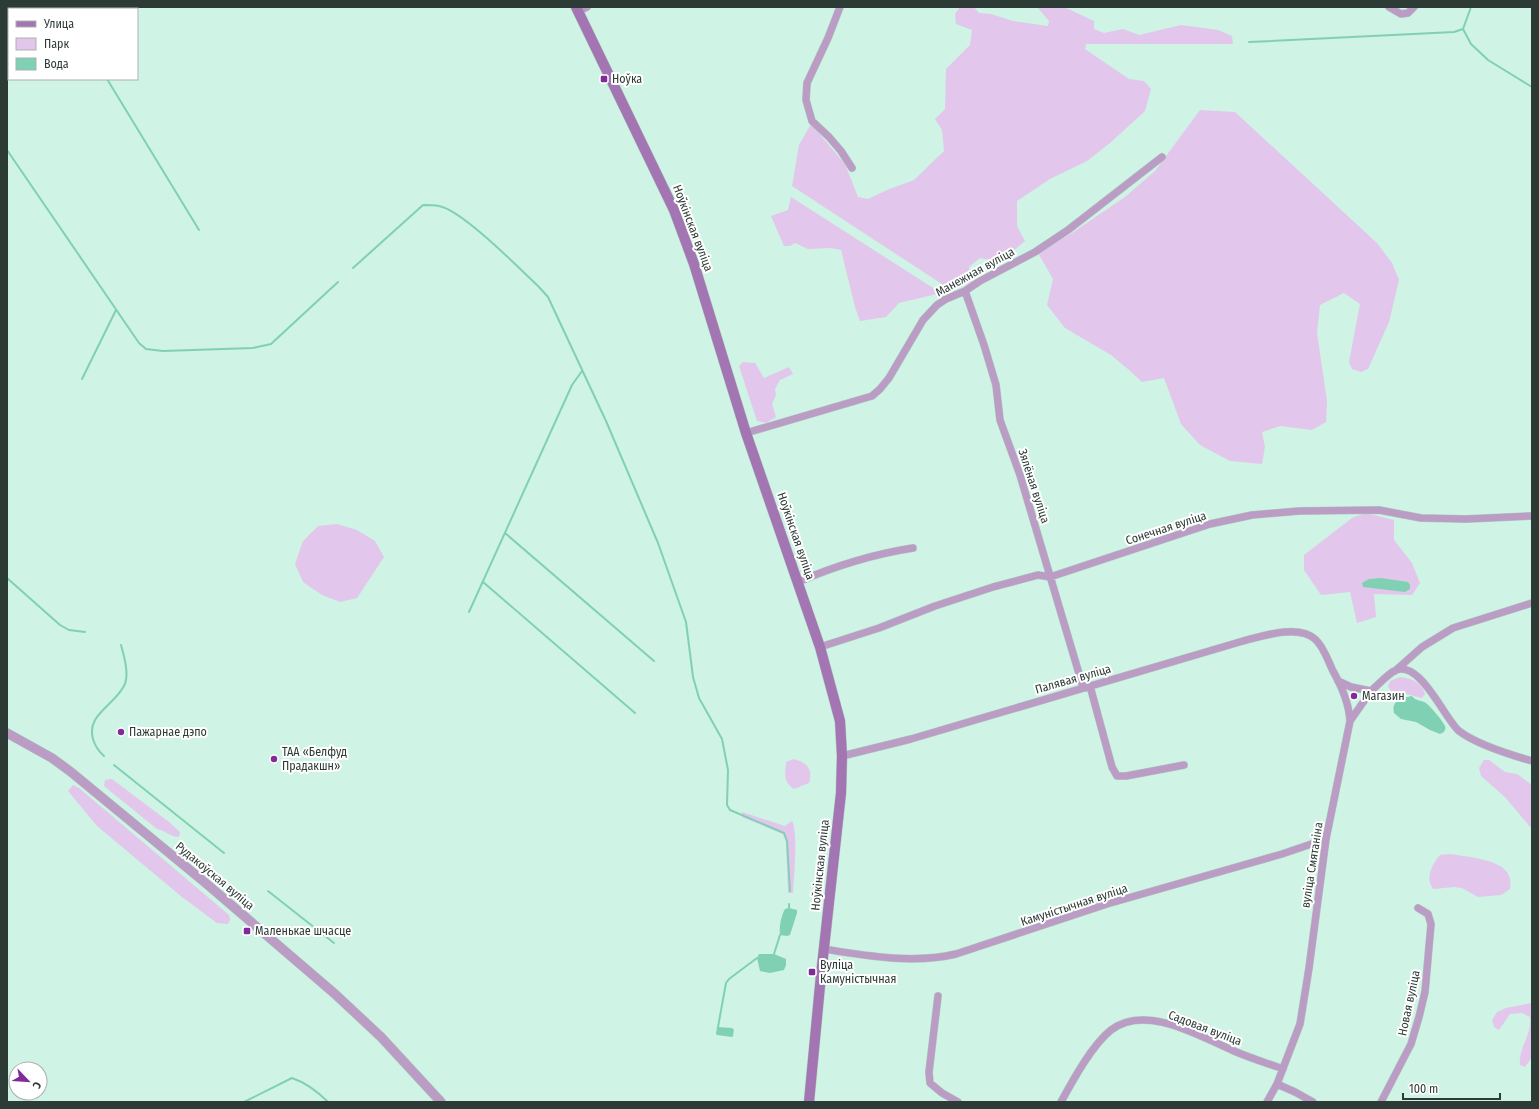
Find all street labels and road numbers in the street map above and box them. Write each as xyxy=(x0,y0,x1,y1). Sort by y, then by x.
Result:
street label: Ноўкінская вуліца xyxy=(670,183,716,273)
street label: Манежная вуліца xyxy=(933,245,1017,299)
street label: Зялёная вуліца xyxy=(1015,447,1053,525)
street label: Ноўкінская вуліца xyxy=(774,490,818,582)
street label: Сонечная вуліца xyxy=(1124,508,1208,548)
street label: Палявая вуліца xyxy=(1033,661,1113,697)
street label: Ноўкінская вуліца xyxy=(808,819,832,911)
street label: вуліца Смятаніна xyxy=(1298,821,1326,909)
street label: Рудакоўская вуліца xyxy=(173,839,257,913)
street label: Камуністычная вуліца xyxy=(1019,881,1129,929)
street label: Новая вуліца xyxy=(1395,969,1423,1037)
street label: Садовая вуліца xyxy=(1166,1008,1244,1048)

